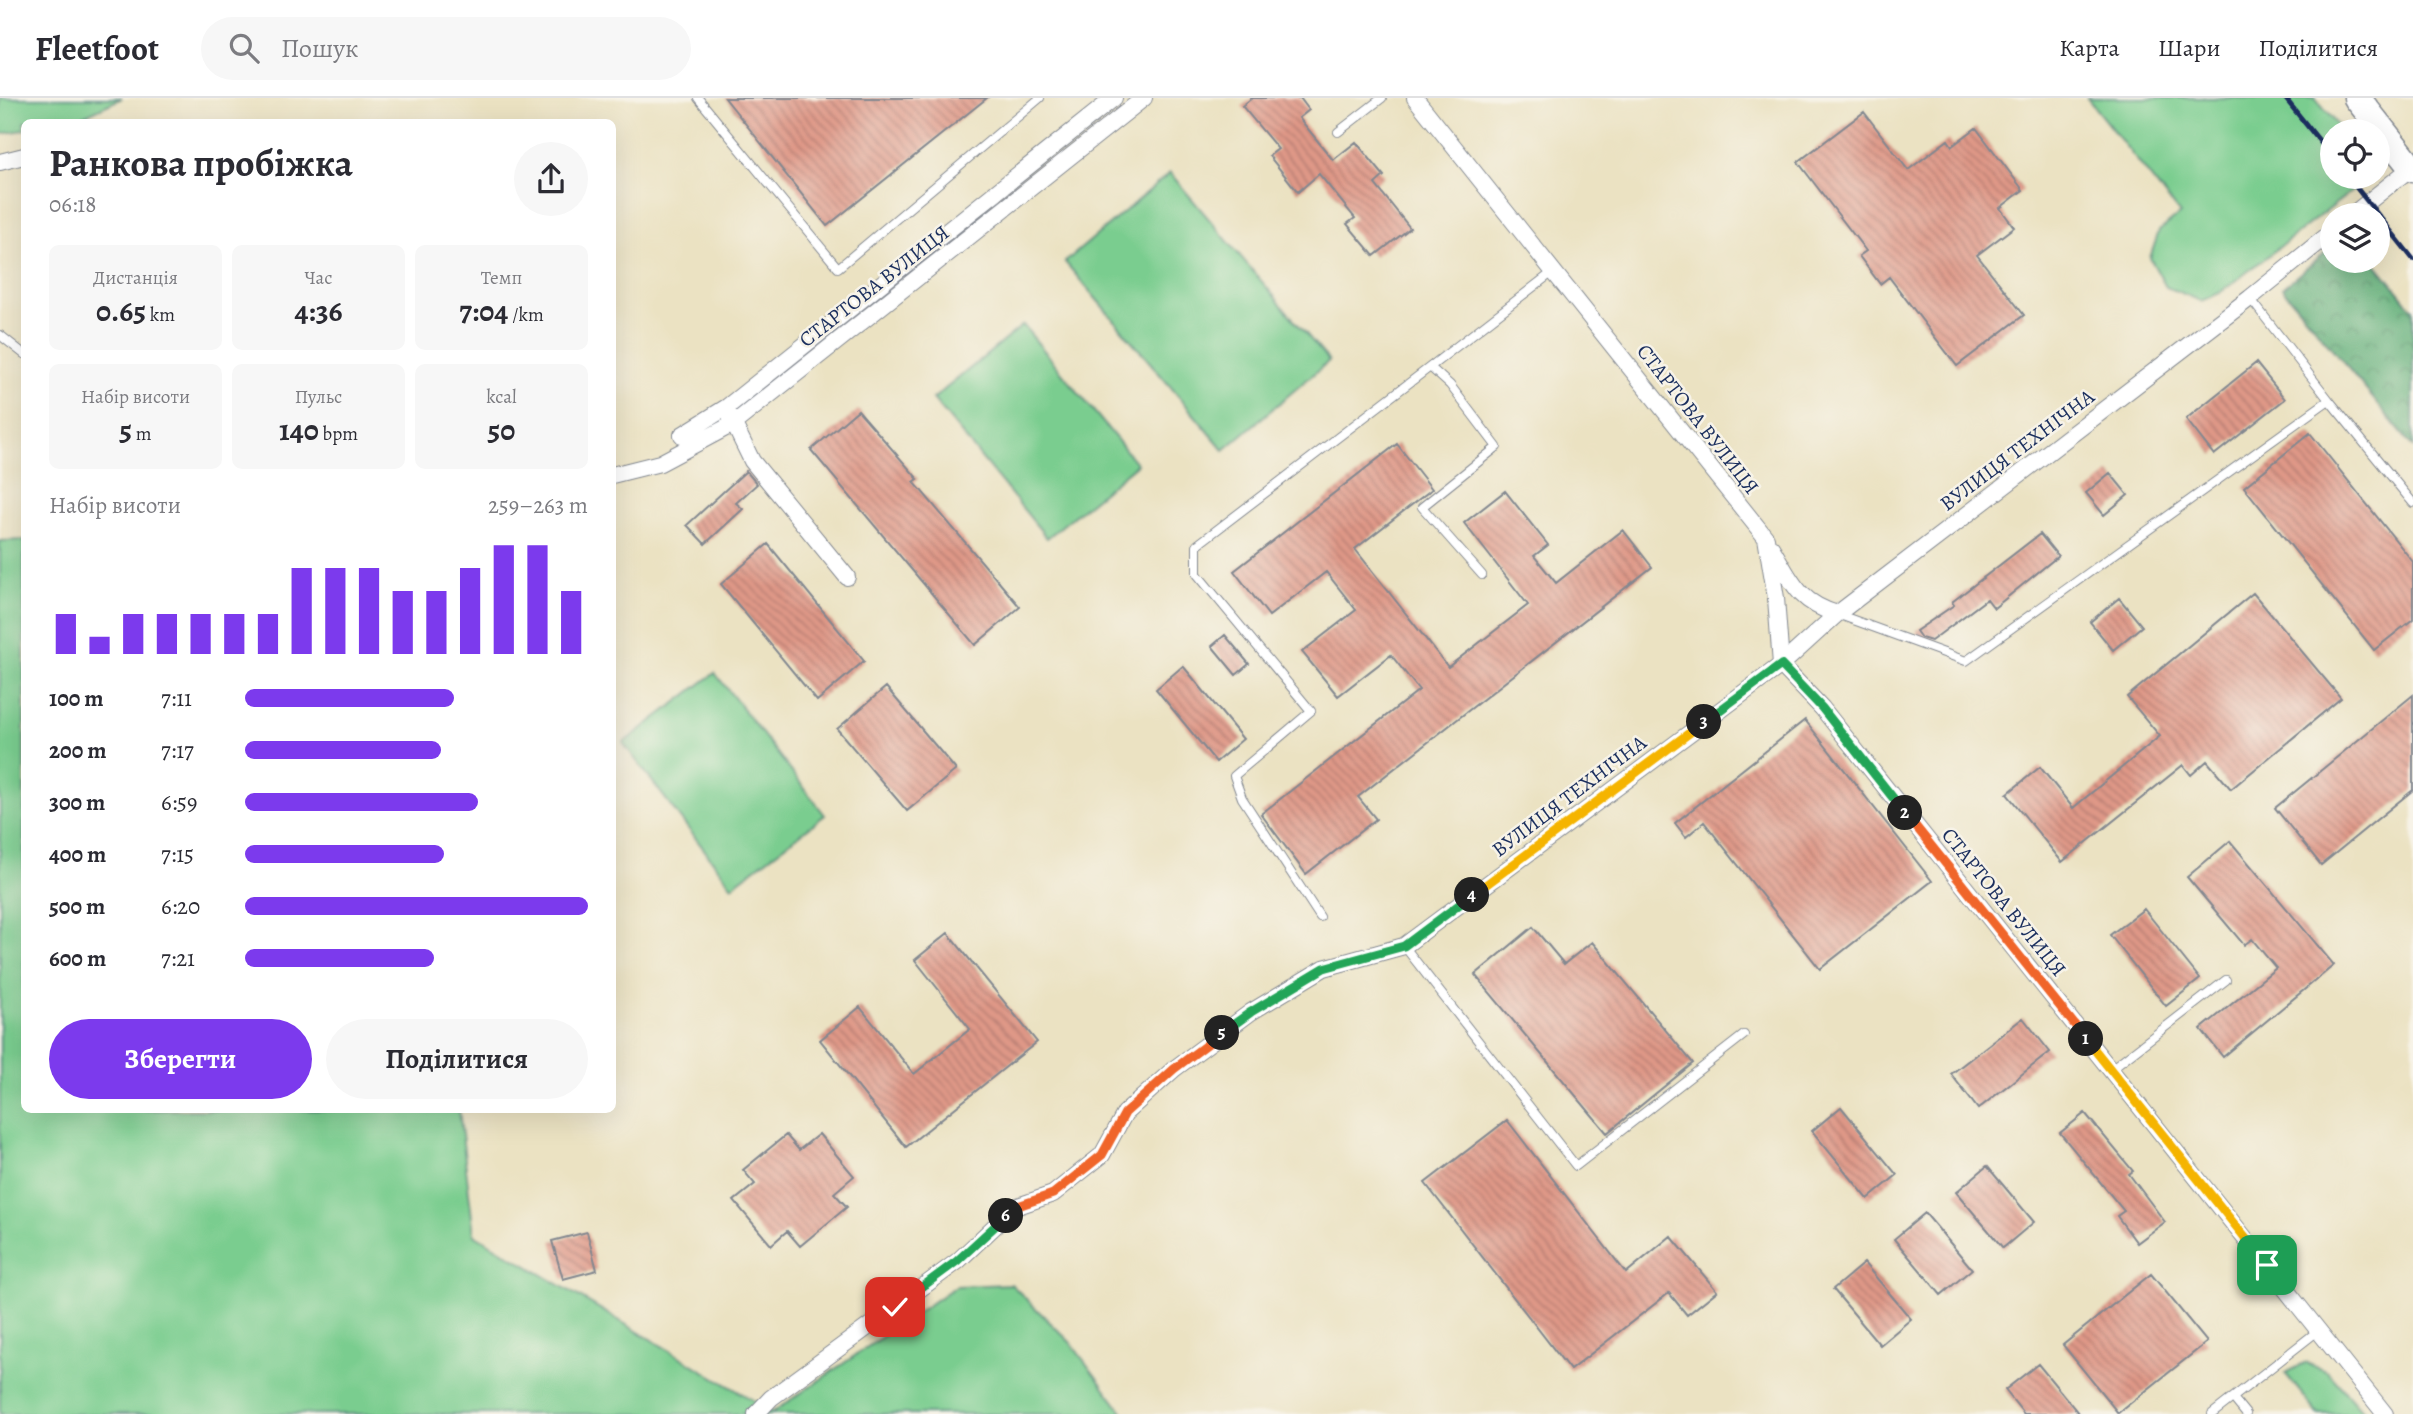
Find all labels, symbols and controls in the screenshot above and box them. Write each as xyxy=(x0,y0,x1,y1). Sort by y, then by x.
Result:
search box xyxy=(201,17,691,80)
text: Fleetfoot xyxy=(35,26,159,71)
icon: search xyxy=(225,29,263,67)
text: Пошук xyxy=(281,31,359,66)
text: Карта xyxy=(2059,32,2120,64)
text: Шари xyxy=(2158,32,2221,64)
text: Поділитися xyxy=(2259,32,2378,64)
map controls xyxy=(2320,119,2390,273)
button: locate xyxy=(2320,119,2390,189)
text: Ранкова пробіжка xyxy=(49,137,353,189)
button: share xyxy=(514,142,588,216)
text: 06:18 xyxy=(49,189,96,220)
button: layers xyxy=(2320,203,2390,273)
street label: СТАРТОВА ВУЛИЦЯ xyxy=(793,218,955,354)
text: Дистанція xyxy=(93,265,178,291)
text: Час xyxy=(305,265,332,291)
text: Темп xyxy=(481,265,522,291)
text: 0.65 xyxy=(96,291,146,331)
text: 4:36 xyxy=(294,291,343,331)
text: 7:04 xyxy=(459,291,508,331)
text: km xyxy=(146,302,175,328)
text: /km xyxy=(508,302,544,328)
street label: СТАРТОВА ВУЛИЦЯ xyxy=(1630,338,1766,500)
street label: ВУЛИЦЯ ТЕХНІЧНА xyxy=(1934,382,2101,517)
text: Набір висоти xyxy=(81,384,190,410)
text: Пульс xyxy=(295,384,342,410)
text: kcal xyxy=(486,384,517,410)
text: 5 xyxy=(119,410,132,450)
text: 140 xyxy=(279,410,319,450)
text: 50 xyxy=(488,410,515,450)
text: m xyxy=(132,421,152,447)
text: bpm xyxy=(319,421,358,447)
text: Набір висоти xyxy=(49,490,181,521)
text: 259–263 m xyxy=(488,490,588,521)
text: 100 m xyxy=(49,683,104,714)
text: 7:11 xyxy=(161,683,192,714)
pin: 3 xyxy=(1686,704,1722,740)
text: 3 xyxy=(1699,708,1708,734)
street label: ВУЛИЦЯ ТЕХНІЧНА xyxy=(1486,728,1653,863)
text: 200 m xyxy=(49,735,107,766)
text: 7:17 xyxy=(161,735,194,766)
text: 300 m xyxy=(49,787,105,818)
text: 6:59 xyxy=(161,787,197,818)
pin: 2 xyxy=(1888,796,1923,830)
text: 2 xyxy=(1900,799,1909,825)
street label: СТАРТОВА ВУЛИЦЯ xyxy=(1935,822,2073,982)
text: 400 m xyxy=(49,839,106,870)
text: 7:15 xyxy=(161,839,194,870)
pin: 4 xyxy=(1454,878,1490,912)
text: 4 xyxy=(1467,881,1476,907)
text: 500 m xyxy=(49,891,105,922)
text: 6:20 xyxy=(161,891,200,922)
text: 600 m xyxy=(49,943,106,974)
text: 7:21 xyxy=(161,943,195,974)
pin: 5 xyxy=(1204,1016,1240,1051)
button: Зберегти xyxy=(49,1019,312,1099)
button: Поділитися xyxy=(326,1019,588,1099)
text: 5 xyxy=(1217,1019,1226,1045)
pin: 1 xyxy=(2068,1021,2104,1056)
text: 1 xyxy=(2082,1025,2089,1051)
pin: 6 xyxy=(988,1198,1024,1234)
text: 6 xyxy=(1001,1202,1010,1228)
pin xyxy=(2237,1235,2297,1295)
icon: arrive xyxy=(2248,1246,2286,1284)
pin xyxy=(865,1277,925,1337)
icon: check xyxy=(876,1288,914,1326)

